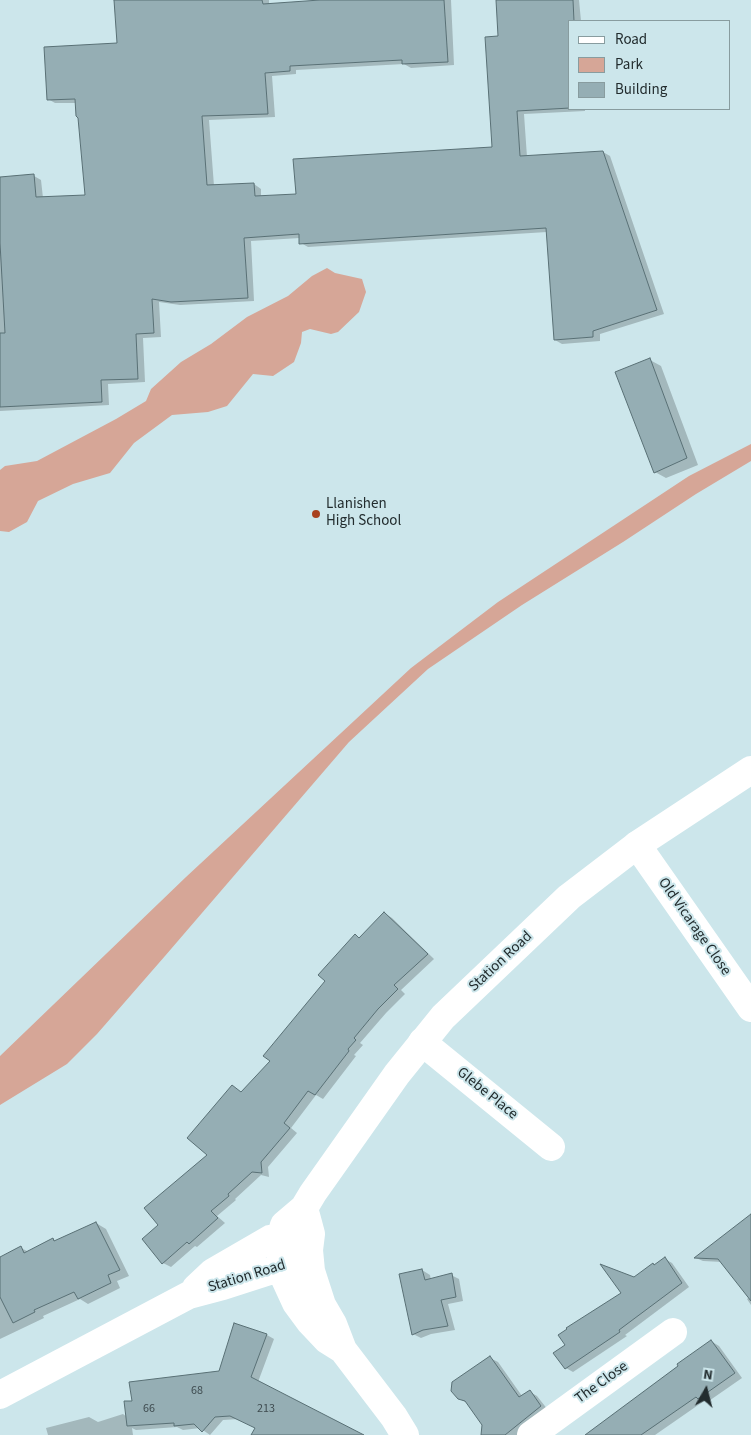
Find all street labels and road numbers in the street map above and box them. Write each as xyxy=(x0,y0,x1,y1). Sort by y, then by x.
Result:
street label: Old Vicarage Close xyxy=(654,875,734,979)
street label: Station Road xyxy=(466,928,536,996)
street label: Glebe Place xyxy=(453,1064,521,1124)
street label: Station Road xyxy=(206,1257,288,1297)
street label: The Close xyxy=(572,1358,632,1408)

